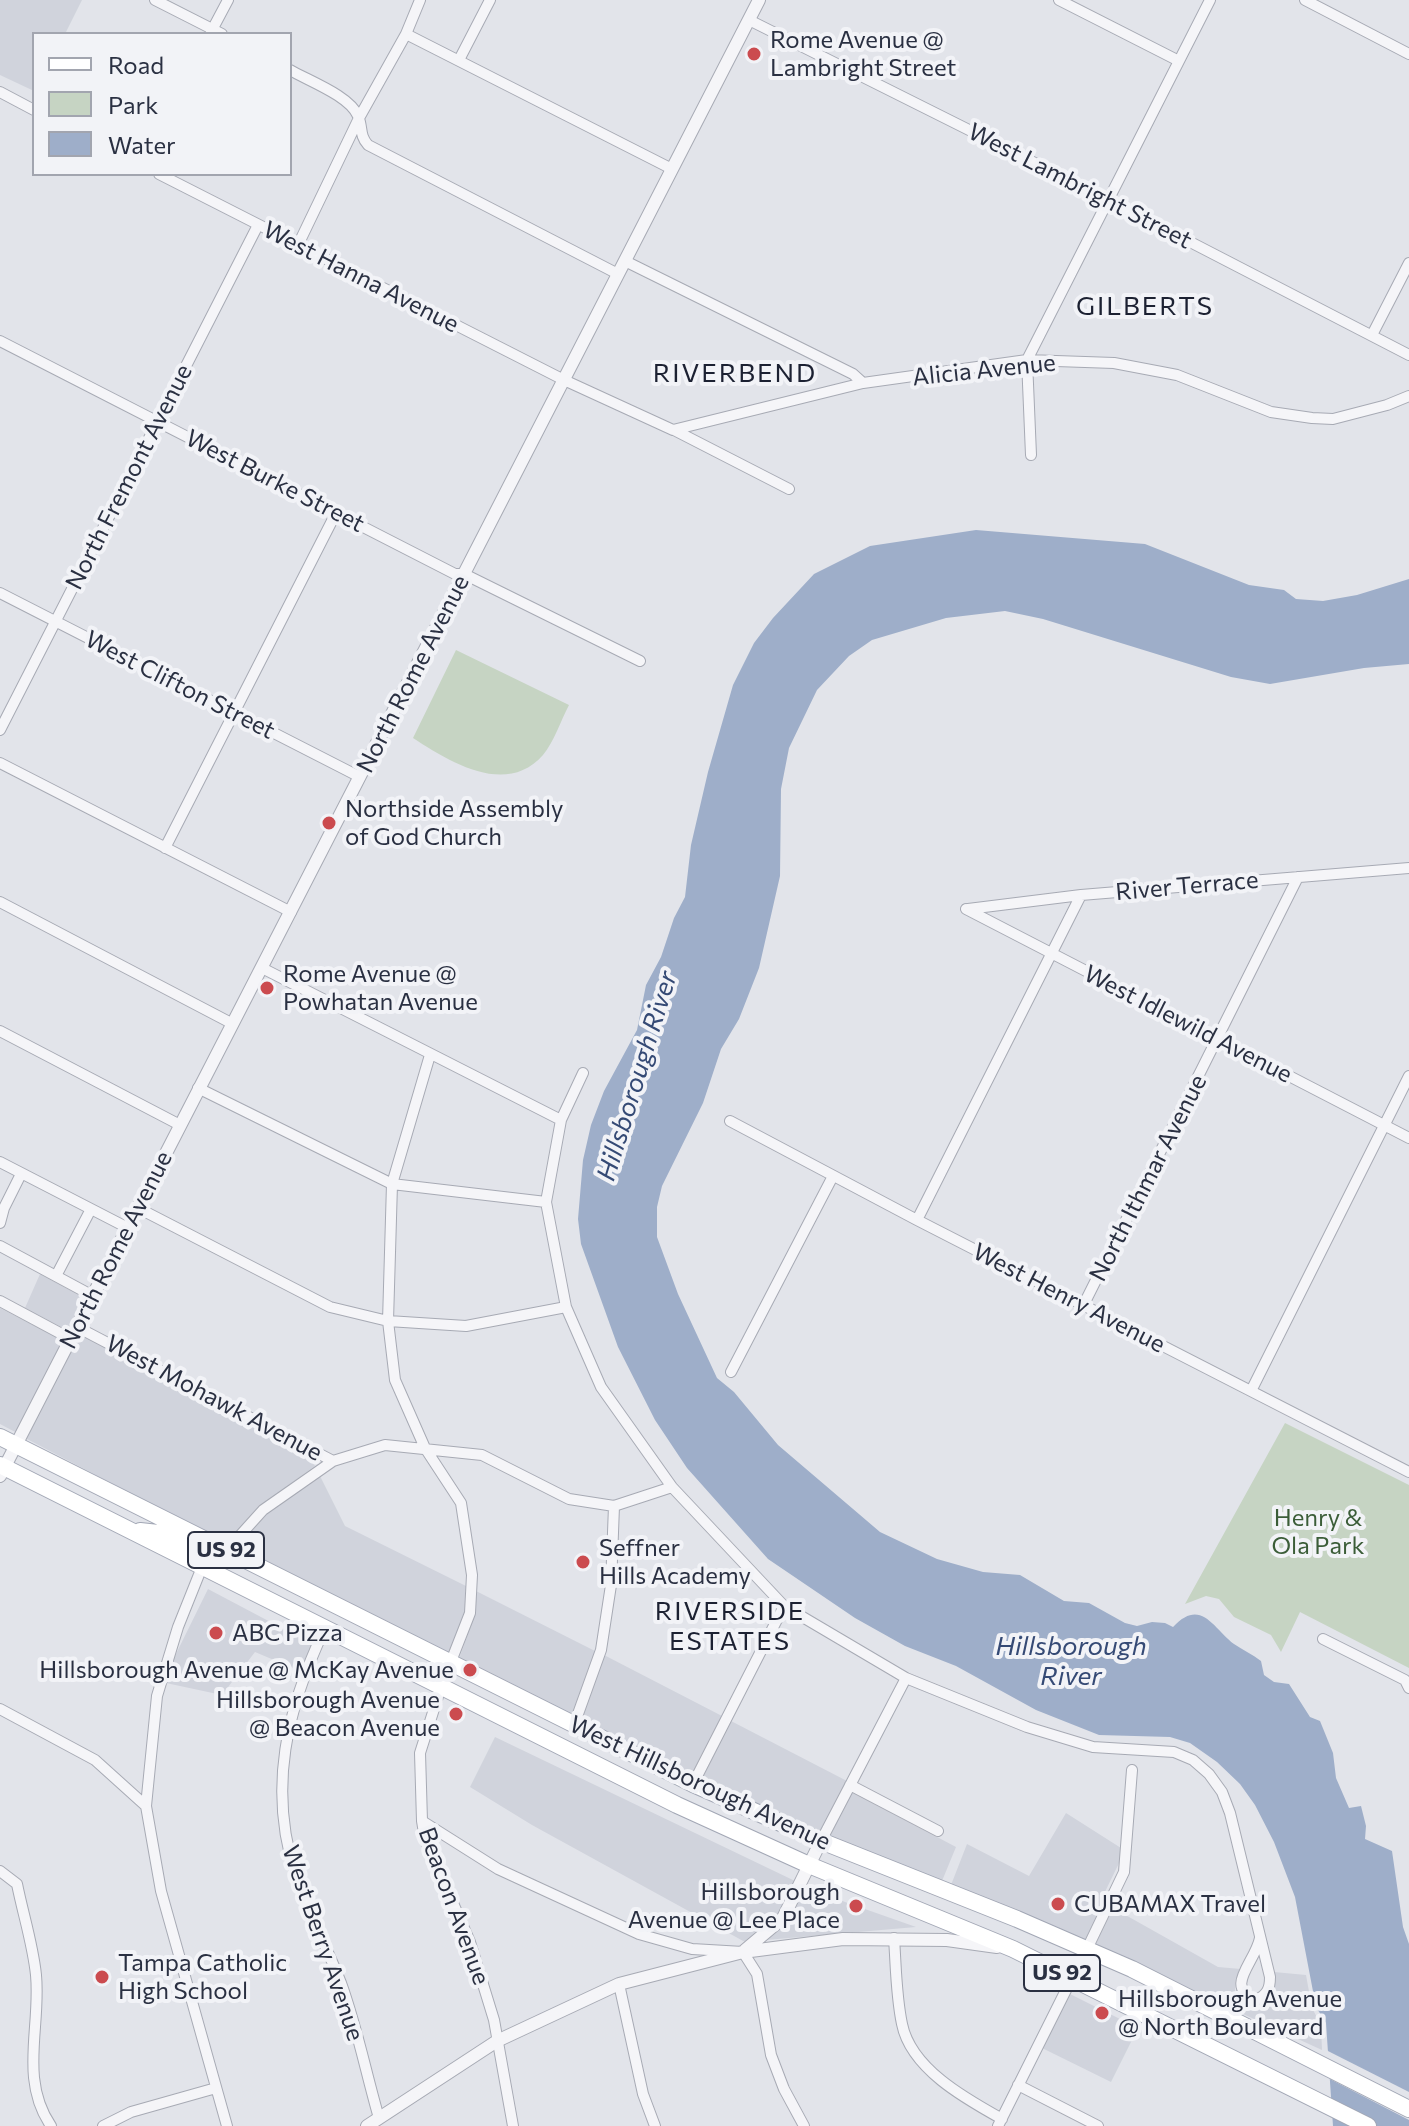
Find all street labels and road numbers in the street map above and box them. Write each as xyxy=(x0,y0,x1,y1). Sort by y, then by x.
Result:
street label: West Lambright Street xyxy=(963,117,1197,255)
street label: West Hanna Avenue xyxy=(258,215,464,339)
street label: Alicia Avenue xyxy=(911,348,1057,392)
street label: North Fremont Avenue xyxy=(60,360,198,594)
street label: West Burke Street xyxy=(181,423,369,539)
street label: North Rome Avenue xyxy=(351,570,475,778)
street label: West Clifton Street xyxy=(80,625,280,745)
street label: River Terrace xyxy=(1114,865,1260,907)
street label: West Idlewild Avenue xyxy=(1079,959,1297,1089)
street label: North Ithmar Avenue xyxy=(1083,1070,1213,1286)
street label: North Rome Avenue xyxy=(54,1146,178,1354)
street label: West Henry Avenue xyxy=(968,1237,1170,1359)
street label: West Mohawk Avenue xyxy=(101,1329,327,1467)
road number: US 92 xyxy=(188,1532,264,1568)
street label: West Hillsborough Avenue xyxy=(565,1710,835,1856)
street label: Beacon Avenue xyxy=(412,1823,496,1989)
street label: West Berry Avenue xyxy=(276,1841,370,2045)
road number: US 92 xyxy=(1024,1955,1100,1991)

